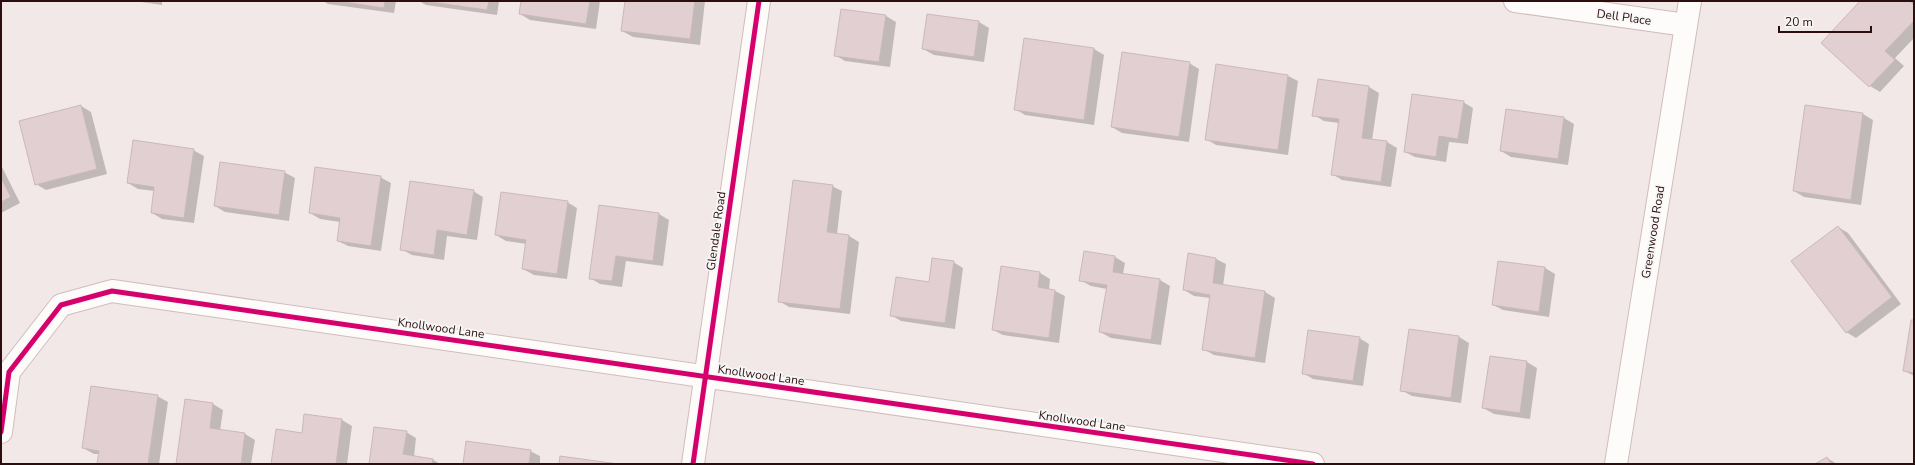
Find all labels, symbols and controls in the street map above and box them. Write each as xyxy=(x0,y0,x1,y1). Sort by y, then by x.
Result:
street label: Dell Place xyxy=(1596,5,1652,29)
scale bar xyxy=(1779,8,1871,34)
text: 20 m xyxy=(1785,14,1813,30)
street label: Greenwood Road xyxy=(1638,184,1668,280)
street label: Glendale Road xyxy=(703,190,729,272)
street label: Knollwood Lane xyxy=(397,314,485,342)
street label: Knollwood Lane xyxy=(717,361,805,389)
street label: Knollwood Lane xyxy=(1038,407,1126,435)

